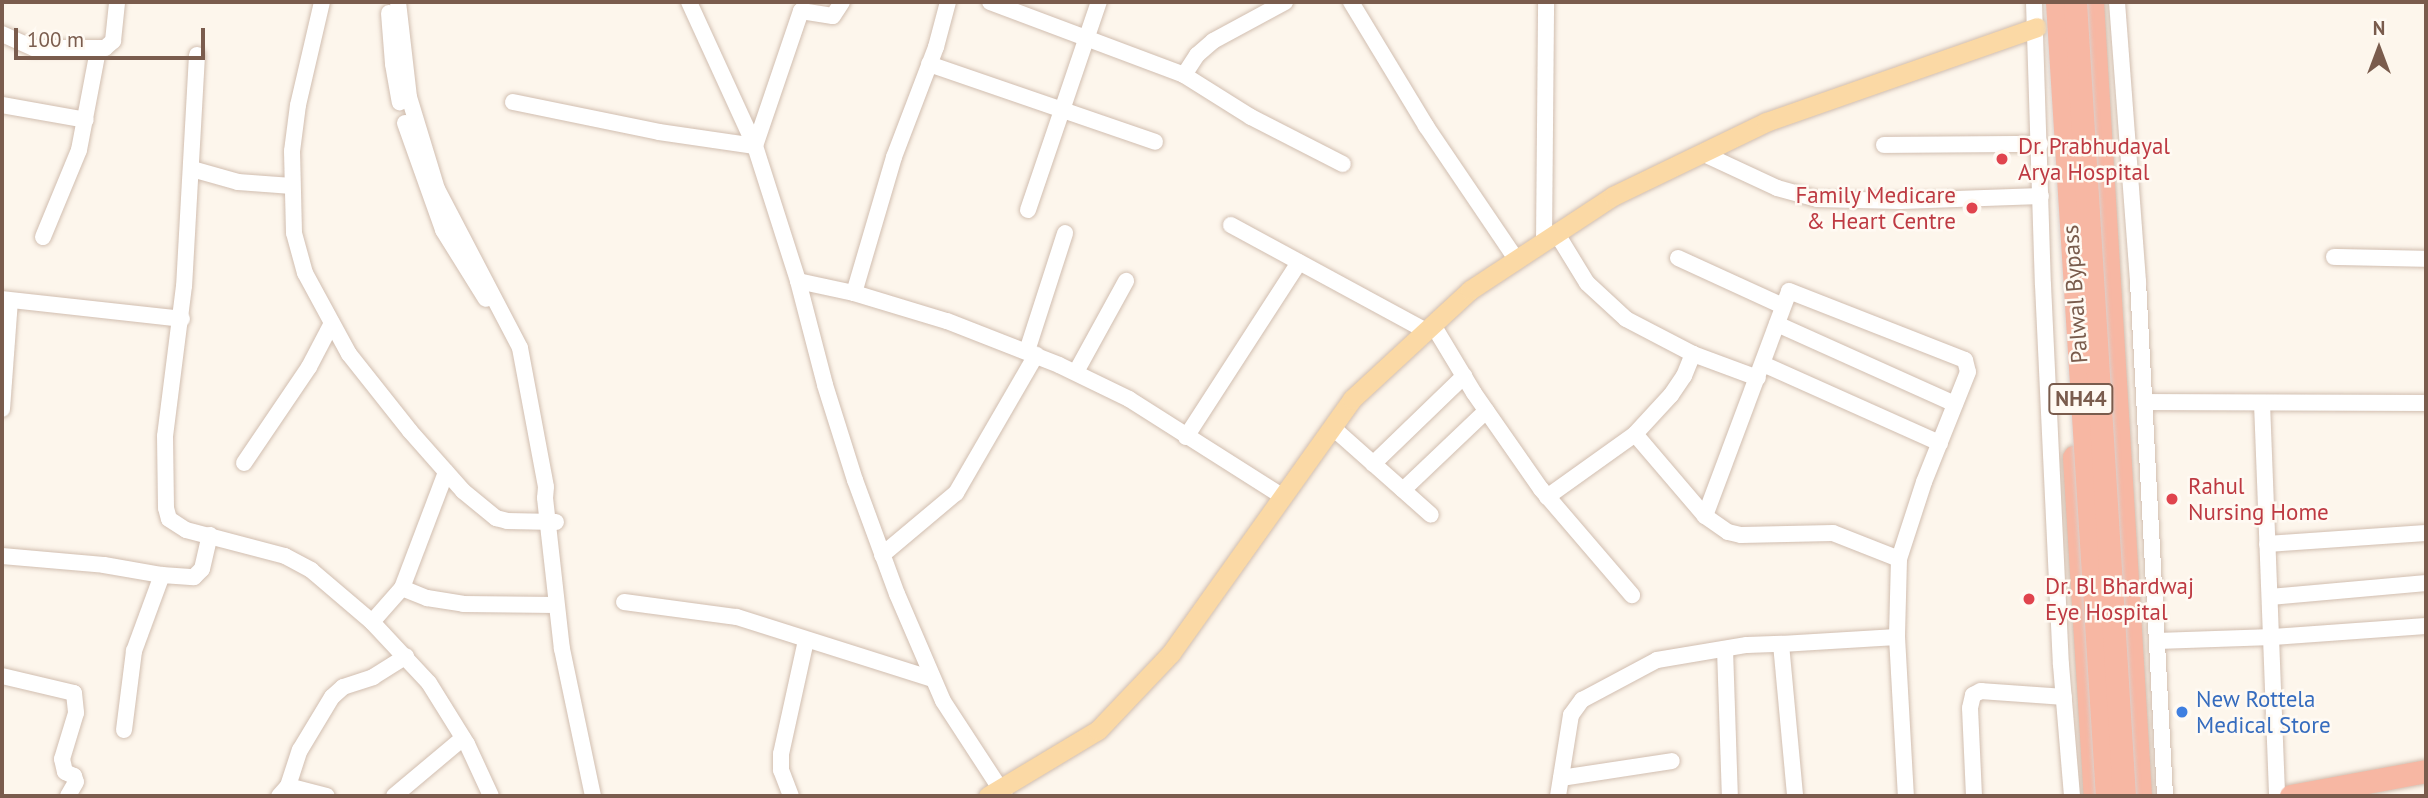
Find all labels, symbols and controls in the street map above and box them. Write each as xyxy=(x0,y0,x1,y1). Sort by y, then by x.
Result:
scale bar xyxy=(18,14,208,58)
north arrow xyxy=(2344,14,2414,84)
text: N xyxy=(2373,16,2385,40)
text: 100 m xyxy=(27,26,84,53)
place label: Dr. Prabhudayal Arya Hospital xyxy=(2018,132,2172,186)
marker: Dr. Prabhudayal Arya Hospital xyxy=(1992,149,2012,169)
place label: Family Medicare & Heart Centre xyxy=(1795,181,1956,235)
marker: Family Medicare & Heart Centre xyxy=(1962,198,1982,218)
street label: Palwal Bypass xyxy=(2056,224,2094,364)
road number: NH44 xyxy=(2048,382,2114,416)
place label: Rahul Nursing Home xyxy=(2188,472,2329,526)
marker: Rahul Nursing Home xyxy=(2162,489,2182,509)
place label: Dr. Bl Bhardwaj Eye Hospital xyxy=(2045,572,2196,626)
marker: Dr. Bl Bhardwaj Eye Hospital xyxy=(2019,589,2039,609)
place label: New Rottela Medical Store xyxy=(2196,685,2331,739)
marker: New Rottela Medical Store xyxy=(2174,704,2190,720)

